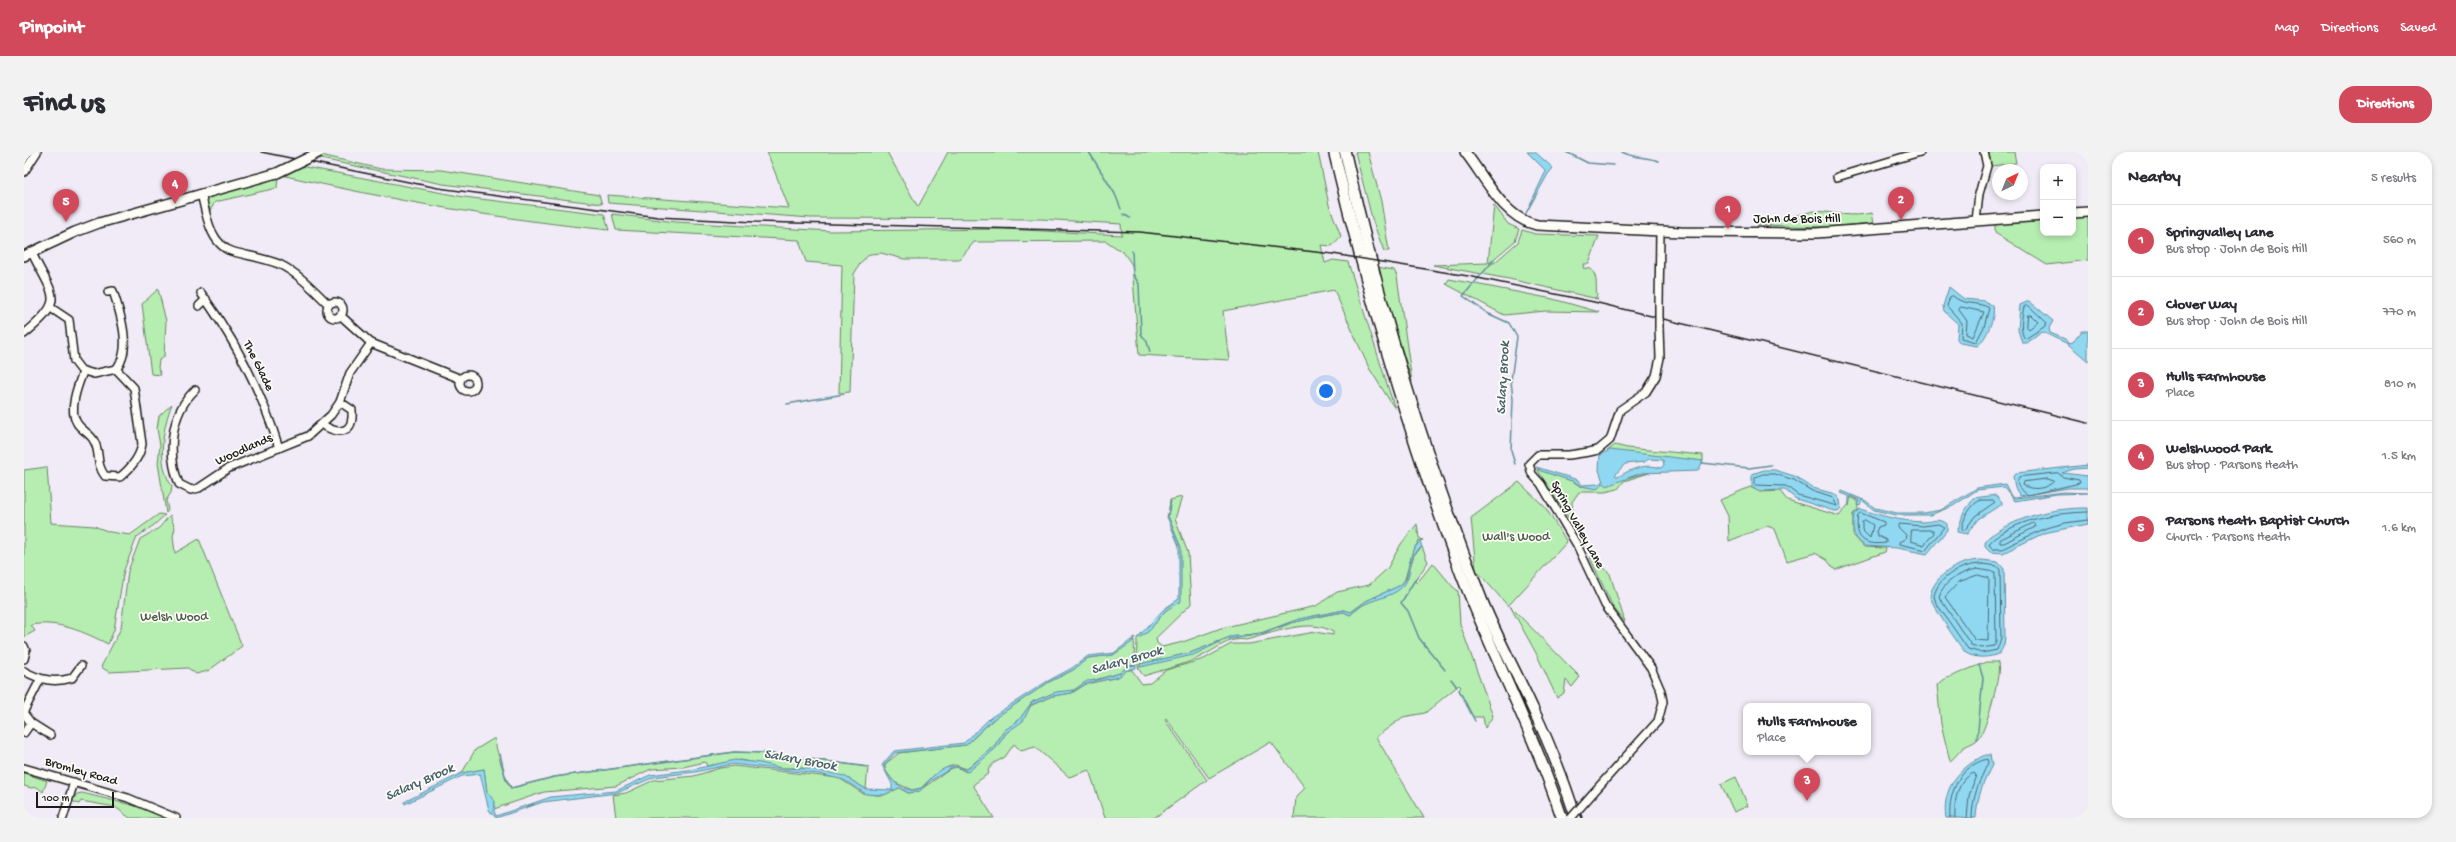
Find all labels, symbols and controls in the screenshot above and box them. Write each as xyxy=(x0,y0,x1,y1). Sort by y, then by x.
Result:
text: Pinpoint xyxy=(20,17,84,40)
text: Map xyxy=(2275,20,2299,37)
text: Directions xyxy=(2321,20,2378,37)
text: Saved xyxy=(2400,20,2436,37)
button: Directions xyxy=(2339,86,2432,123)
text: Find us xyxy=(24,88,104,121)
north arrow xyxy=(1992,164,2028,200)
map controls xyxy=(2040,164,2076,236)
button: + xyxy=(2040,164,2076,200)
text: Nearby xyxy=(2128,168,2181,188)
pin: 4 xyxy=(162,171,188,204)
text: 5 results xyxy=(2371,171,2416,186)
pin: 2 xyxy=(1888,187,1914,220)
pin: 5 xyxy=(53,189,79,222)
pin: 1 xyxy=(1715,196,1741,229)
button: − xyxy=(2040,200,2076,236)
street label: John de Bois Hill xyxy=(1753,212,1841,227)
text: Springvalley Lane xyxy=(2166,224,2273,242)
text: 1 xyxy=(2138,233,2144,248)
text: 560 m xyxy=(2383,233,2416,248)
text: Bus stop · John de Bois Hill xyxy=(2166,242,2307,257)
text: Clover Way xyxy=(2166,296,2237,314)
text: 2 xyxy=(2138,305,2144,320)
text: 770 m xyxy=(2383,305,2416,320)
text: Bus stop · John de Bois Hill xyxy=(2166,314,2307,329)
street label: The Glade xyxy=(239,337,277,394)
water label: Salary Brook xyxy=(1494,339,1514,415)
text: Hulls Farmhouse xyxy=(2166,368,2265,386)
text: 3 xyxy=(2138,377,2144,392)
text: 810 m xyxy=(2384,377,2416,392)
your location xyxy=(1316,381,1336,401)
text: Place xyxy=(2166,386,2194,401)
street label: Woodlands xyxy=(213,430,276,469)
text: Welshwood Park xyxy=(2166,440,2272,458)
text: 4 xyxy=(2138,449,2144,464)
text: 1.5 km xyxy=(2382,449,2416,464)
text: Bus stop · Parsons Heath xyxy=(2166,458,2298,473)
street label: Spring Valley Lane xyxy=(1547,479,1607,572)
text: Parsons Heath Baptist Church xyxy=(2166,512,2349,530)
text: 5 xyxy=(2138,521,2144,536)
text: 1.6 km xyxy=(2382,521,2416,536)
park label: Wall's Wood xyxy=(1482,530,1551,545)
text: Church · Parsons Heath xyxy=(2166,530,2291,545)
park label: Welsh Wood xyxy=(140,610,209,625)
water label: Salary Brook xyxy=(1089,642,1166,679)
popup xyxy=(1743,703,1871,755)
text: Hulls Farmhouse xyxy=(1757,713,1857,731)
text: Place xyxy=(1757,731,1786,746)
water label: Salary Brook xyxy=(762,746,839,776)
street label: Bromley Road xyxy=(42,754,120,790)
water label: Salary Brook xyxy=(383,760,458,806)
pin: 3 xyxy=(1794,768,1820,801)
scale bar xyxy=(36,790,114,809)
text: 100 m xyxy=(42,793,69,805)

